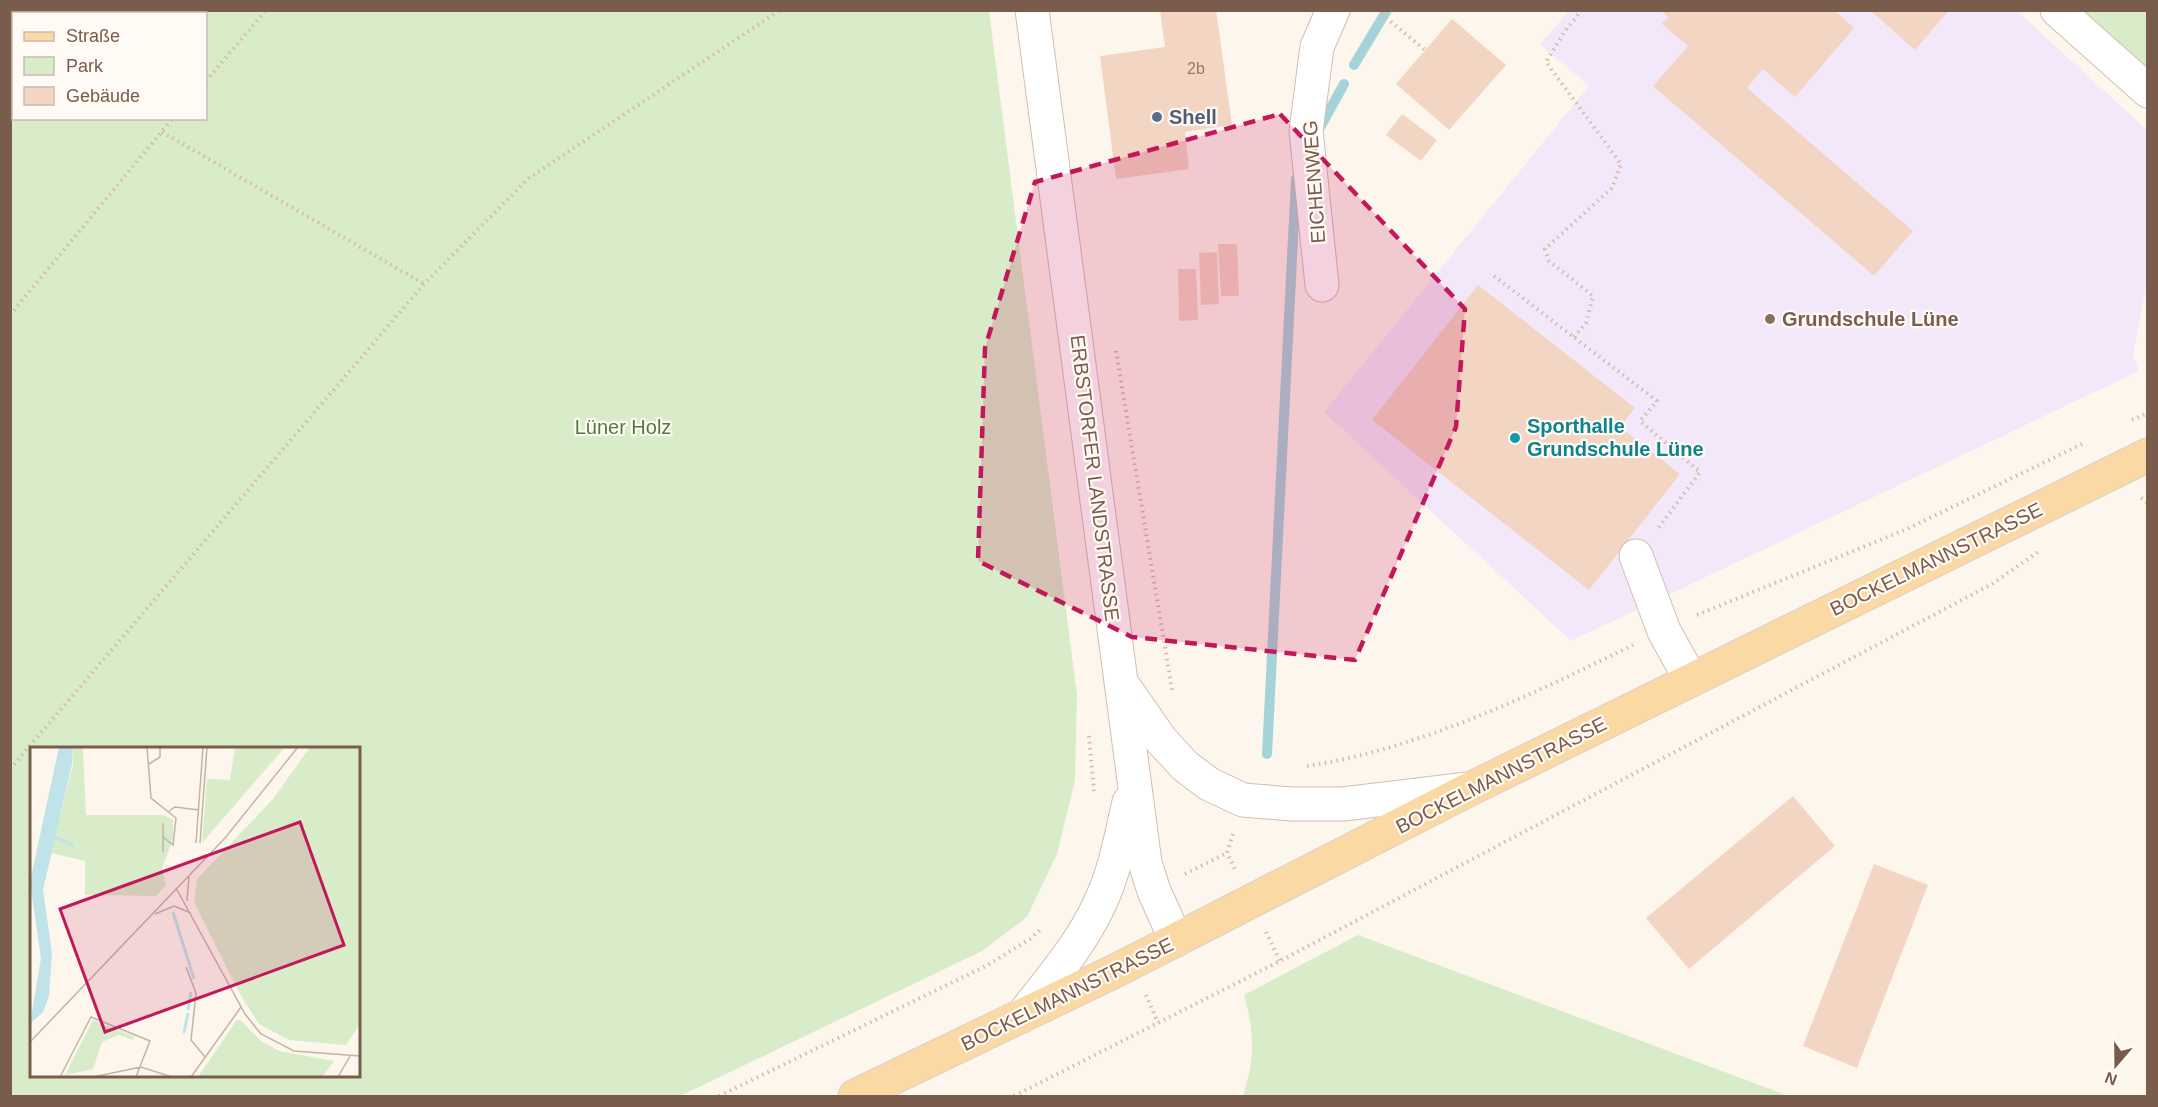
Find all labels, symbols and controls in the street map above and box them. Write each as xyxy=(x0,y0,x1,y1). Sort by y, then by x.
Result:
legend xyxy=(12,12,207,120)
text: Straße xyxy=(66,26,120,46)
text: Park xyxy=(66,56,104,76)
house number: 2b xyxy=(1187,60,1205,77)
text: Gebäude xyxy=(66,86,140,106)
place label: Shell xyxy=(1169,106,1217,128)
marker: Shell xyxy=(1150,110,1164,124)
street label: EICHENWEG xyxy=(1299,120,1329,244)
place label: Grundschule Lüne xyxy=(1782,308,1959,330)
marker: Grundschule Lüne xyxy=(1763,312,1777,326)
street label: ERBSTORFER LANDSTRASSE xyxy=(1066,333,1124,623)
place label: Sporthalle Grundschule Lüne xyxy=(1527,415,1704,460)
park label: Lüner Holz xyxy=(575,416,671,438)
marker: Sporthalle Grundschule Lüne xyxy=(1508,431,1522,445)
street label: BOCKELMANNSTRASSE xyxy=(1826,498,2046,620)
street label: BOCKELMANNSTRASSE xyxy=(1392,712,1610,838)
inset map xyxy=(30,747,360,1077)
street label: BOCKELMANNSTRASSE xyxy=(957,933,1177,1055)
north arrow xyxy=(2086,1035,2146,1095)
text: N xyxy=(2103,1069,2119,1089)

